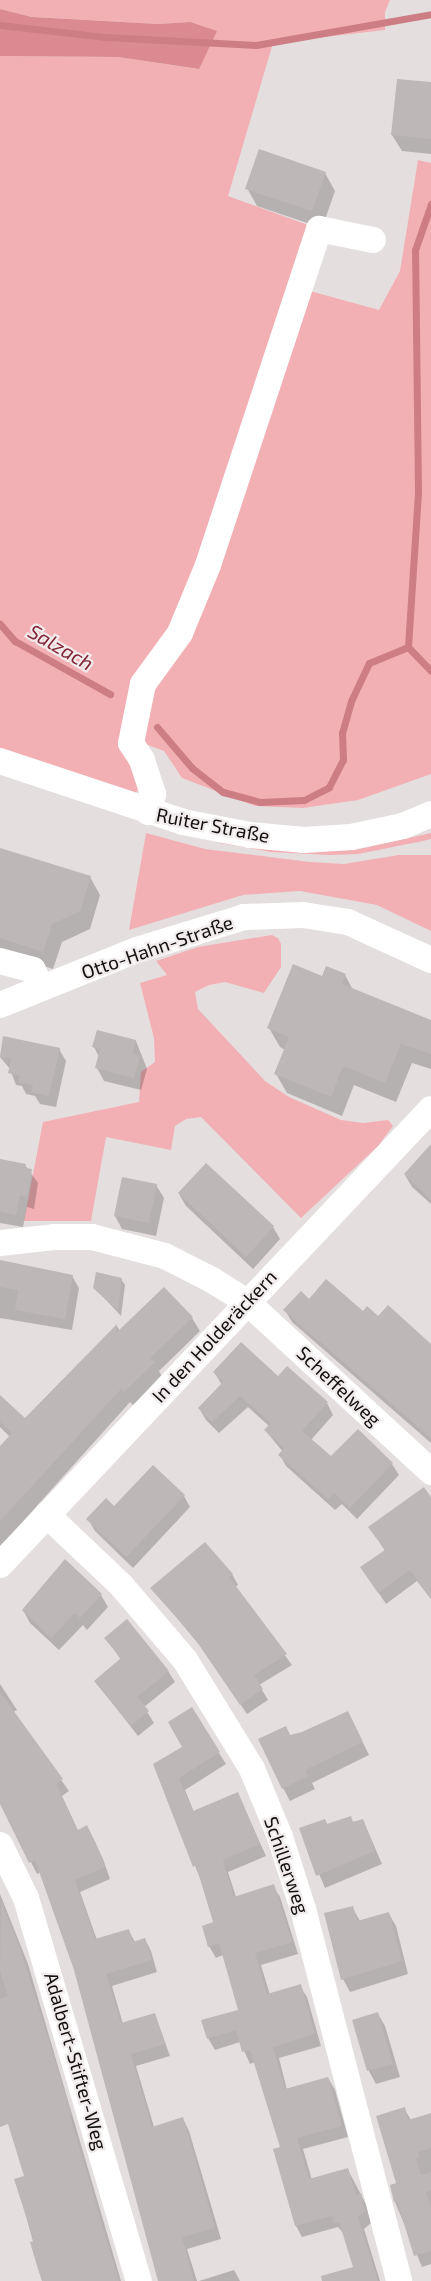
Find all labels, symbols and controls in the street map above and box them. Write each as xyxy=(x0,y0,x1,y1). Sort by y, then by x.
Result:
water label: Salzach xyxy=(24,619,98,675)
street label: Ruiter Straße xyxy=(154,803,272,847)
street label: Otto-Hahn-Straße xyxy=(78,910,236,984)
street label: In den Holderäckern xyxy=(147,1265,281,1407)
street label: Scheffelweg xyxy=(292,1341,386,1431)
street label: Schillerweg xyxy=(260,1813,314,1917)
street label: Adalbert-Stifter-Weg xyxy=(40,1970,112,2152)

